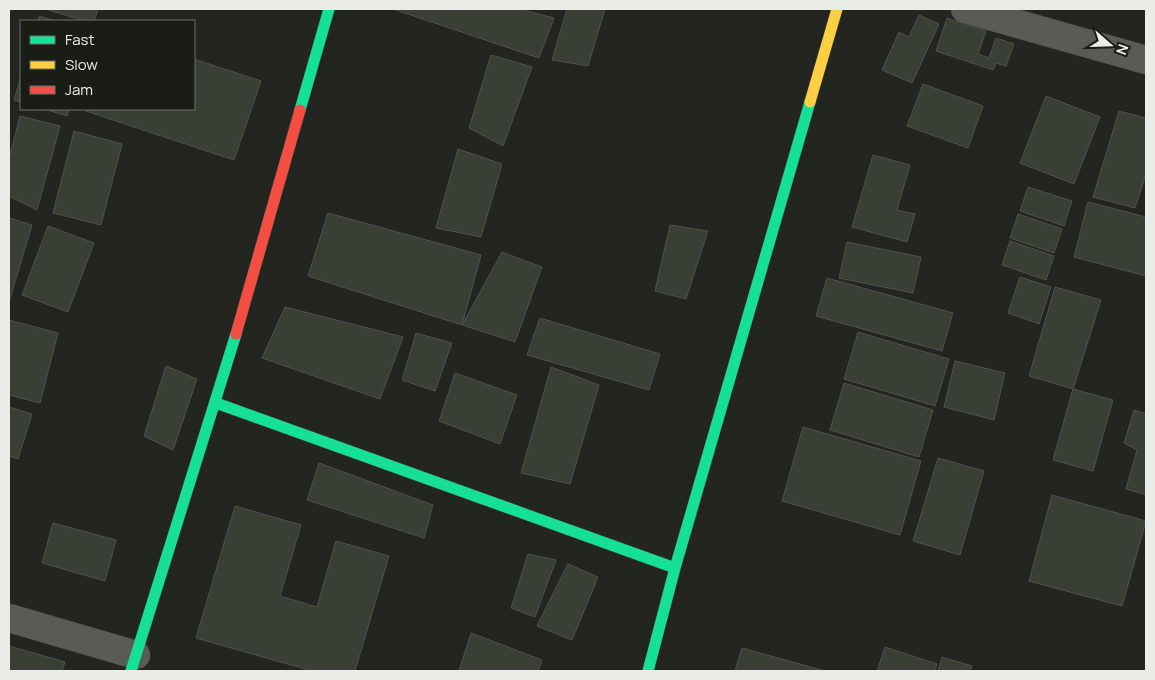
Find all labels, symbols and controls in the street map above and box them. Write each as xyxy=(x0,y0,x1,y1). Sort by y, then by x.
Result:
legend xyxy=(20,20,195,110)
north arrow xyxy=(1085,20,1135,70)
text: Fast xyxy=(65,29,94,50)
text: N xyxy=(1112,42,1133,58)
text: Slow xyxy=(65,54,98,75)
text: Jam xyxy=(65,79,93,100)

